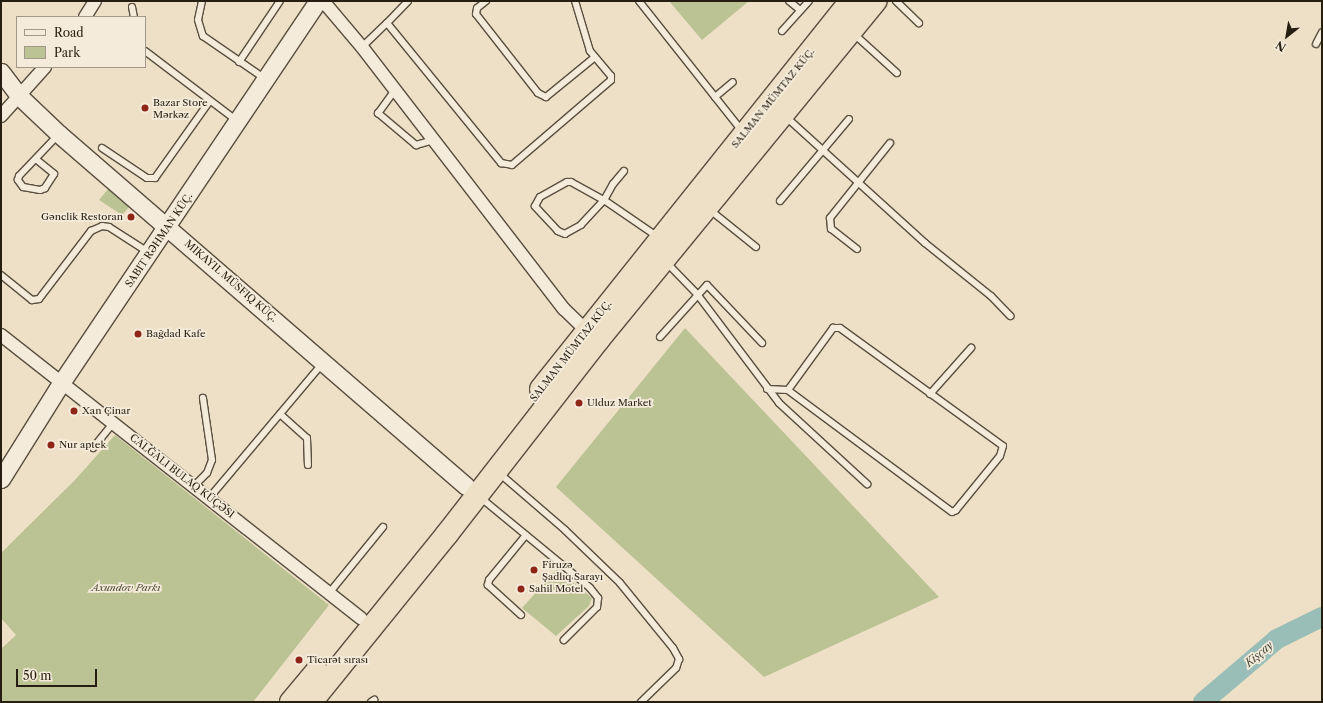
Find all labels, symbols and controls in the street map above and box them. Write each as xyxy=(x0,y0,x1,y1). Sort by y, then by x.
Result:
legend xyxy=(16,16,146,68)
north arrow xyxy=(1267,16,1307,56)
text: Road xyxy=(54,25,84,40)
text: N xyxy=(1273,38,1289,55)
text: Park xyxy=(54,45,80,60)
street label: SALMAN MÜMTAZ KÜÇ. xyxy=(729,46,817,150)
place label: Bazar Store Mərkəz xyxy=(153,96,208,120)
marker: Bazar Store Mərkəz xyxy=(140,103,150,113)
street label: SABIT RƏHMAN KÜÇ. xyxy=(123,190,195,290)
place label: Gənclik Restoran xyxy=(41,211,123,223)
marker: Gənclik Restoran xyxy=(126,212,136,222)
street label: MIKAYIL MÜSFIQ KÜÇ. xyxy=(182,237,280,325)
street label: SALMAN MÜMTAZ KÜÇ. xyxy=(528,298,614,404)
place label: Bağdad Kafe xyxy=(146,328,206,340)
marker: Bağdad Kafe xyxy=(133,329,143,339)
place label: Ulduz Market xyxy=(587,397,652,409)
marker: Ulduz Market xyxy=(574,398,584,408)
place label: Xan Çinar xyxy=(82,405,131,417)
marker: Xan Çinar xyxy=(69,406,79,416)
street label: CALĞALI BULAQ KÜÇƏSI xyxy=(127,431,237,521)
place label: Nur aptek xyxy=(59,439,106,451)
marker: Nur aptek xyxy=(46,440,56,450)
place label: Firuzə Şadlıq Sarayı xyxy=(542,558,603,582)
marker: Firuzə Şadlıq Sarayı xyxy=(529,565,539,575)
park label: Axundov Parkı xyxy=(91,582,161,594)
place label: Sahil Motel xyxy=(529,583,583,595)
marker: Sahil Motel xyxy=(516,584,526,594)
water label: Kişçay xyxy=(1242,639,1276,669)
place label: Ticarət sırası xyxy=(307,654,368,666)
marker: Ticarət sırası xyxy=(294,655,304,665)
scale bar xyxy=(18,661,99,687)
text: 50 m xyxy=(23,668,52,683)

